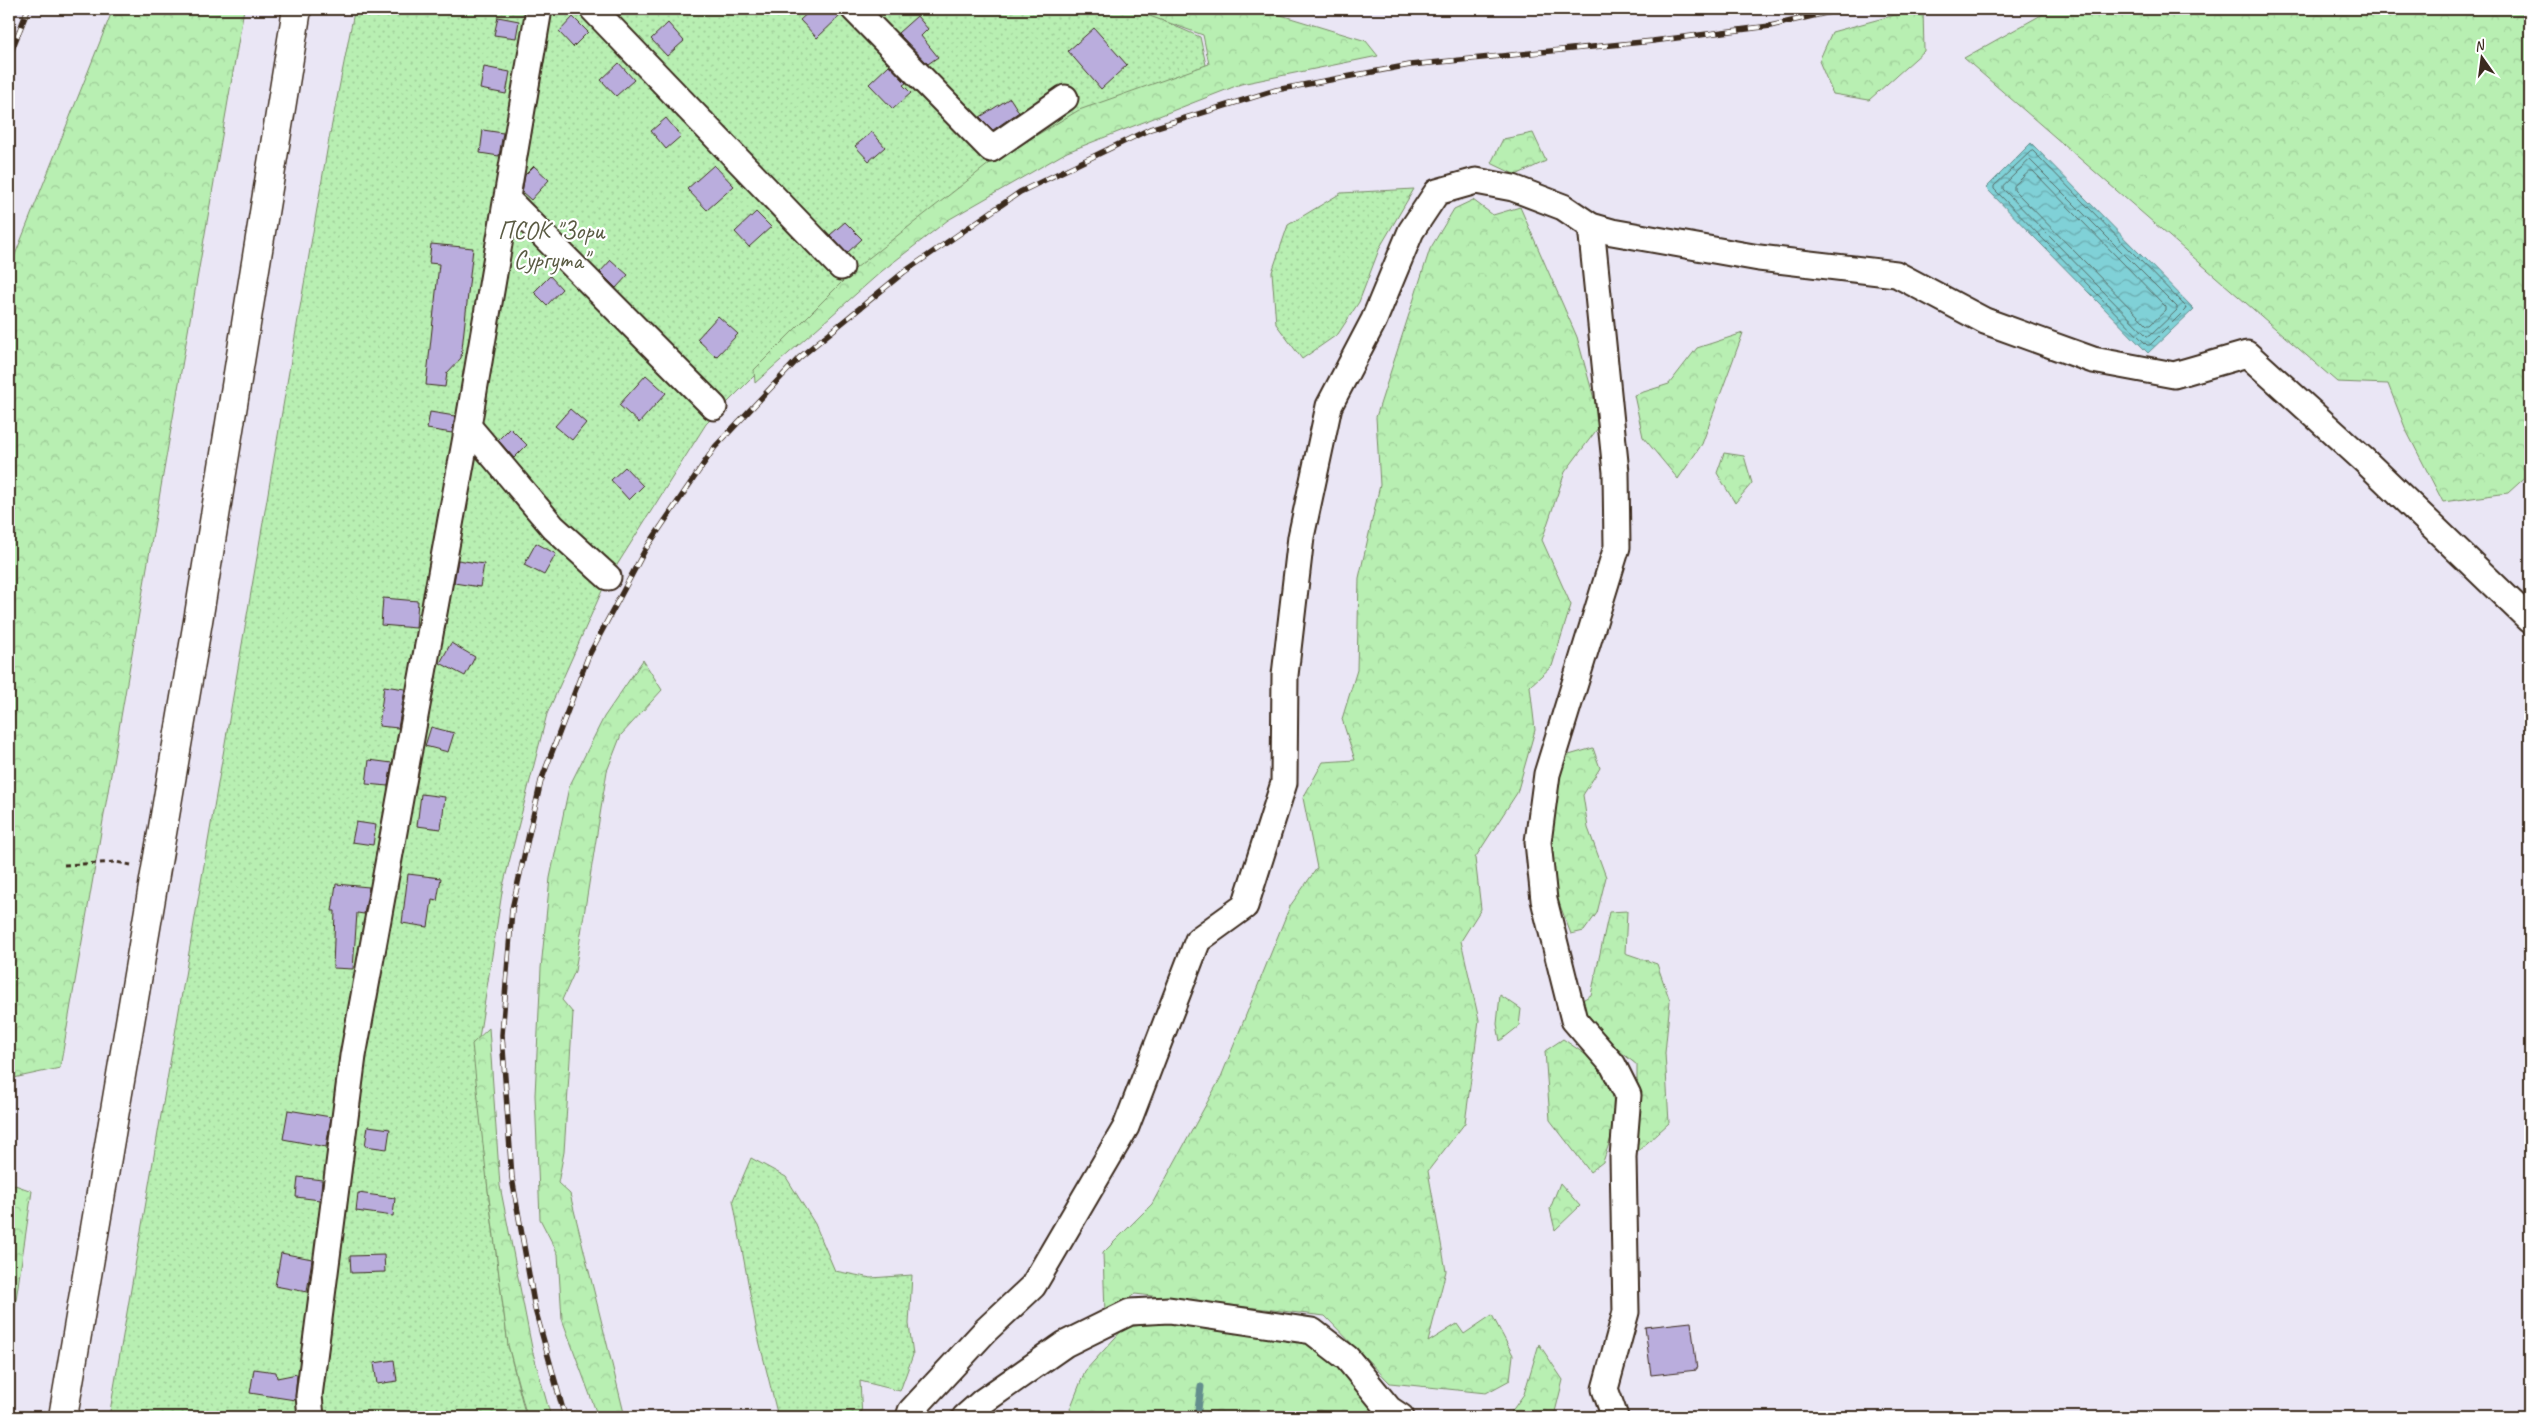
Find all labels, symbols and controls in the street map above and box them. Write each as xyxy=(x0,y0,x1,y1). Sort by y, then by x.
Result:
north arrow xyxy=(2456,32,2506,82)
text: N xyxy=(2473,36,2487,55)
park label: ПСОК "Зори Сургута" xyxy=(498,215,606,276)

